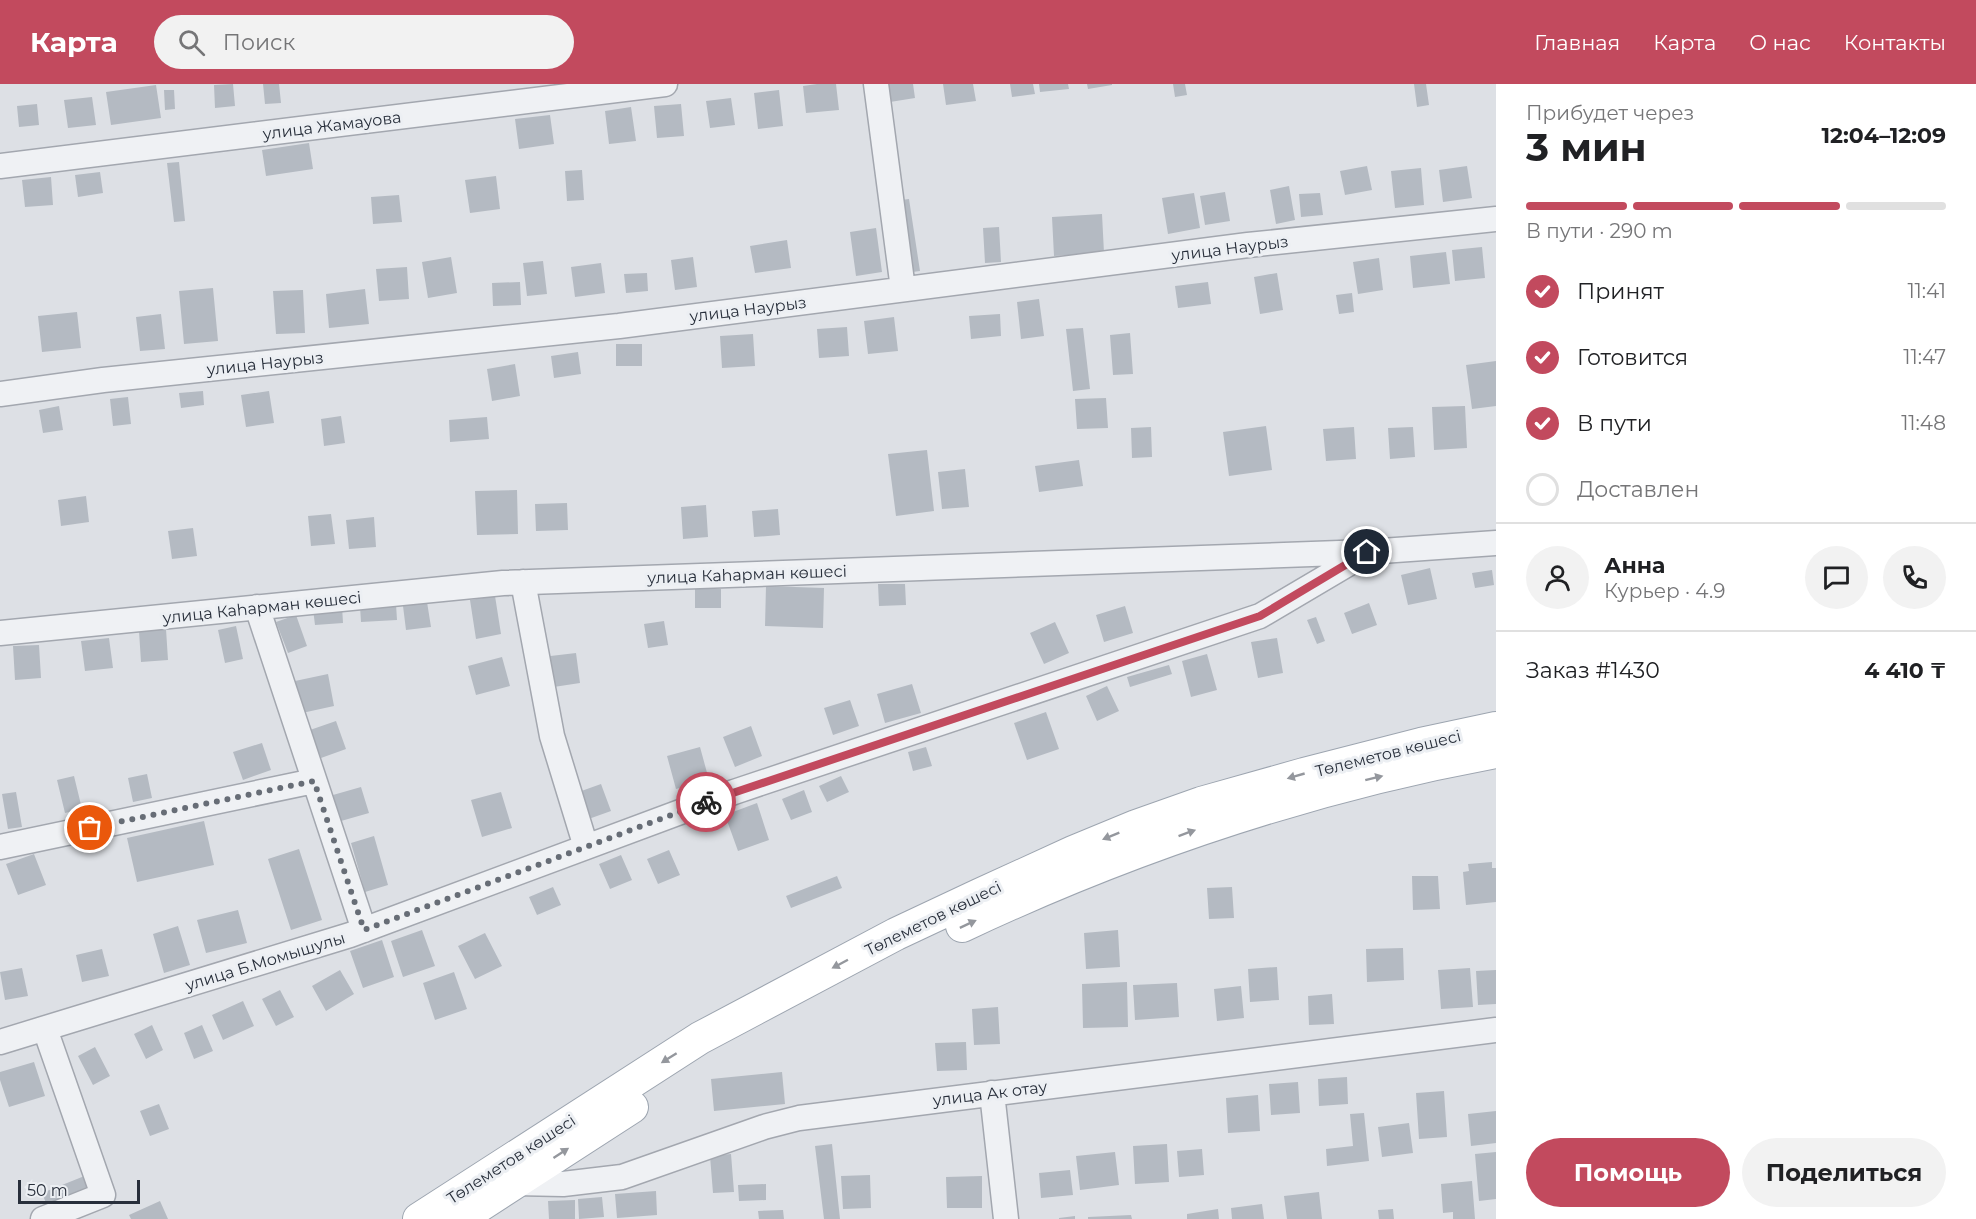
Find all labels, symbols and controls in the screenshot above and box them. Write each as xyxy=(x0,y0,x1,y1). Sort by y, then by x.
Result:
search box xyxy=(154,15,574,69)
text: Карта xyxy=(30,25,118,59)
icon: search xyxy=(175,26,208,59)
text: Поиск xyxy=(223,29,295,56)
text: Главная xyxy=(1534,30,1620,55)
text: Карта xyxy=(1653,30,1716,55)
text: О нас xyxy=(1749,30,1811,55)
text: Контакты xyxy=(1844,30,1946,55)
text: Прибудет через xyxy=(1526,101,1694,125)
street label: улица Жамауова xyxy=(261,108,402,144)
text: 12:04–12:09 xyxy=(1821,122,1946,149)
text: 3 мин xyxy=(1526,123,1647,171)
text: В пути · 290 m xyxy=(1526,219,1673,243)
street label: улица Наурыз xyxy=(1170,232,1290,265)
icon: check xyxy=(1526,275,1559,308)
text: Принят xyxy=(1577,278,1664,305)
text: 11:41 xyxy=(1907,279,1946,303)
street label: улица Наурыз xyxy=(688,293,808,326)
icon: check xyxy=(1526,341,1559,374)
text: Готовится xyxy=(1577,344,1688,371)
text: 11:47 xyxy=(1903,345,1946,369)
street label: улица Наурыз xyxy=(205,348,325,379)
icon: check xyxy=(1526,407,1559,440)
text: В пути xyxy=(1577,410,1652,437)
text: 11:48 xyxy=(1901,411,1946,435)
text: Доставлен xyxy=(1577,476,1699,503)
pin xyxy=(1341,526,1392,577)
icon: home xyxy=(1350,535,1383,568)
button: person xyxy=(1526,546,1589,609)
button: chat xyxy=(1805,546,1868,609)
button: phone xyxy=(1883,546,1946,609)
text: Анна xyxy=(1604,552,1665,579)
street label: улица Каһарман көшесі xyxy=(646,562,847,588)
text: Курьер · 4.9 xyxy=(1604,579,1725,603)
street label: улица Каһарман көшесі xyxy=(161,588,362,627)
text: Заказ #1430 xyxy=(1526,657,1660,684)
text: 4 410 ₸ xyxy=(1864,657,1946,684)
street label: Төлеметов көшесі xyxy=(1313,726,1463,781)
courier xyxy=(676,772,736,832)
one-way arrow xyxy=(1287,772,1305,781)
one-way arrow xyxy=(1365,773,1384,783)
icon: bike xyxy=(690,786,723,819)
pin xyxy=(64,802,115,853)
icon: bag xyxy=(73,811,106,844)
one-way arrow xyxy=(1179,828,1197,838)
one-way arrow xyxy=(1102,832,1120,841)
street label: Төлеметов көшесі xyxy=(862,877,1005,960)
one-way arrow xyxy=(960,919,977,928)
street label: улица Б.Момышулы xyxy=(182,928,347,995)
one-way arrow xyxy=(831,959,848,969)
one-way arrow xyxy=(661,1052,677,1063)
street label: улица Ак отау xyxy=(931,1077,1048,1110)
street label: Төлеметов көшесі xyxy=(443,1111,579,1208)
button: Помощь xyxy=(1526,1138,1730,1207)
button: Поделиться xyxy=(1742,1138,1946,1207)
one-way arrow xyxy=(553,1148,569,1159)
scale bar xyxy=(18,1177,140,1204)
text: 50 m xyxy=(27,1181,68,1200)

